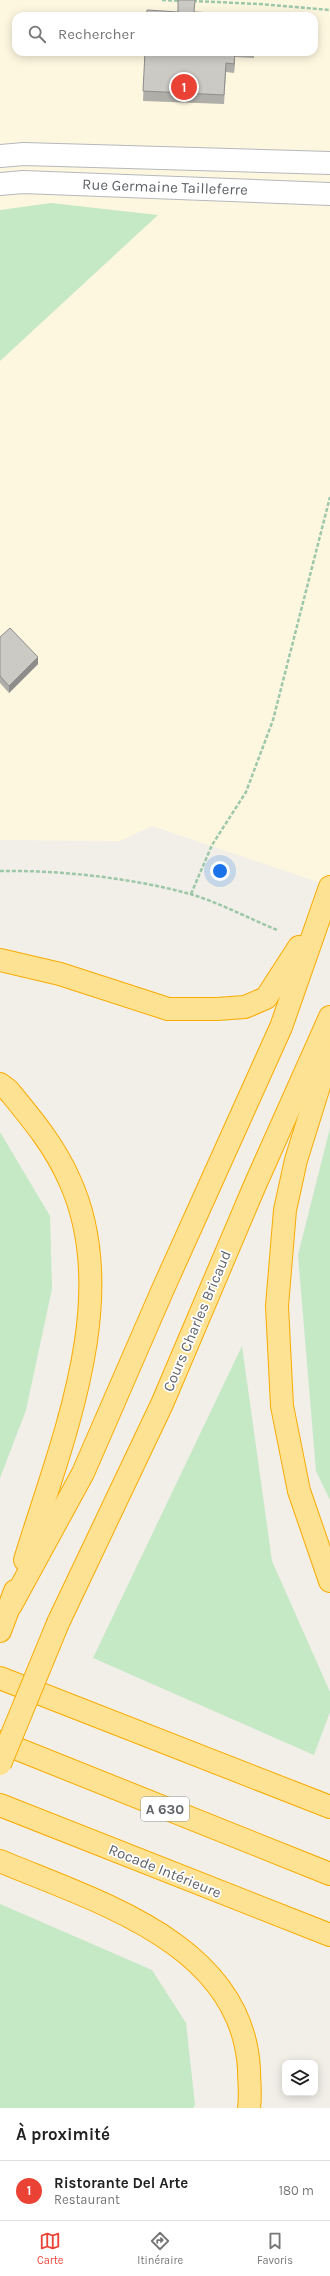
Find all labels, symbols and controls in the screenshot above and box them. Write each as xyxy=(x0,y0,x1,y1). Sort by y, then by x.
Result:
search box xyxy=(12,12,318,56)
icon: search xyxy=(26,23,48,45)
text: Rechercher xyxy=(58,25,135,43)
pin: 1 xyxy=(171,72,197,102)
street label: Rue Germaine Tailleferre xyxy=(82,175,248,199)
your location xyxy=(210,861,230,881)
street label: Cours Charles Bricaud xyxy=(159,1248,235,1394)
road number: A 630 xyxy=(141,1797,189,1821)
street label: Rocade Intérieure xyxy=(106,1840,224,1902)
map controls xyxy=(282,2060,318,2096)
button: layers xyxy=(282,2060,318,2096)
text: À proximité xyxy=(16,2124,110,2144)
text: Ristorante Del Arte xyxy=(54,2174,188,2192)
text: 1 xyxy=(27,2183,31,2198)
text: 180 m xyxy=(279,2183,314,2198)
text: Restaurant xyxy=(54,2192,120,2207)
tab: Carte xyxy=(37,2230,63,2267)
tab: Itinéraire xyxy=(137,2230,183,2267)
tab: Favoris xyxy=(257,2230,293,2267)

